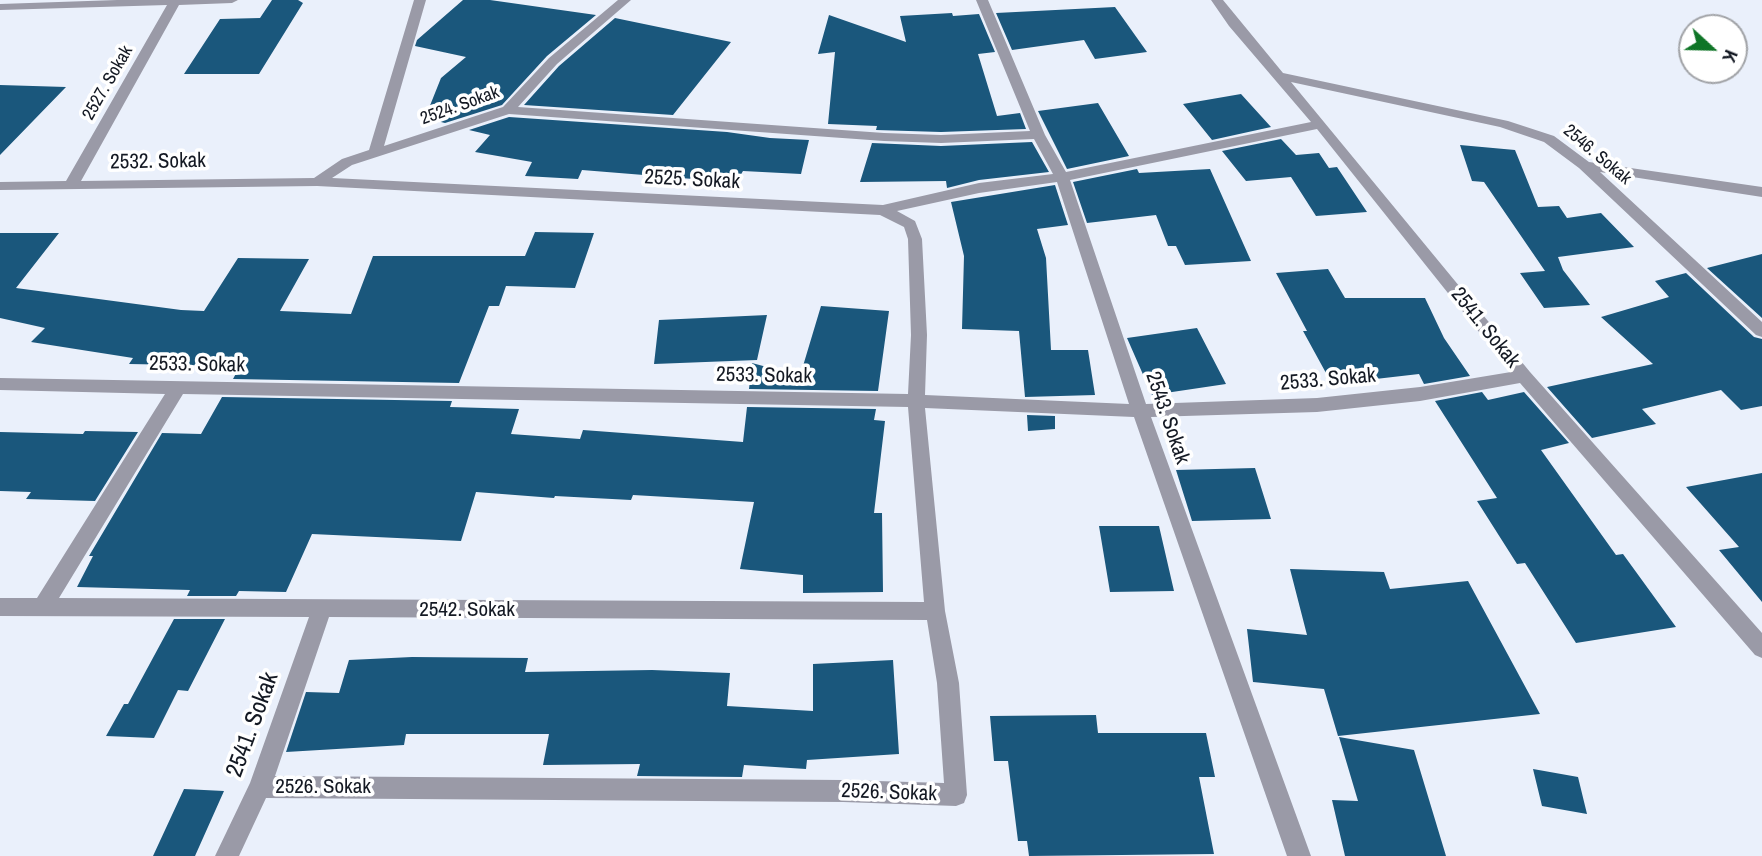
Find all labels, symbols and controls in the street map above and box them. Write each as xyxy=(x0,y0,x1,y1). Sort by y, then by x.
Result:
north arrow xyxy=(1678,14,1748,84)
street label: 2527. Sokak xyxy=(78,42,138,124)
text: K xyxy=(1716,46,1745,66)
street label: 2524. Sokak xyxy=(418,82,502,130)
street label: 2546. Sokak xyxy=(1559,120,1635,190)
street label: 2532. Sokak xyxy=(110,149,206,175)
street label: 2525. Sokak xyxy=(644,165,740,195)
street label: 2541. Sokak xyxy=(1445,283,1525,373)
street label: 2533. Sokak xyxy=(149,352,245,378)
street label: 2533. Sokak xyxy=(716,363,812,389)
street label: 2533. Sokak xyxy=(1279,363,1377,397)
street label: 2543. Sokak xyxy=(1140,369,1194,467)
street label: 2542. Sokak xyxy=(419,597,515,623)
street label: 2541. Sokak xyxy=(221,669,285,781)
street label: 2526. Sokak xyxy=(275,774,371,800)
street label: 2526. Sokak xyxy=(841,779,937,807)

